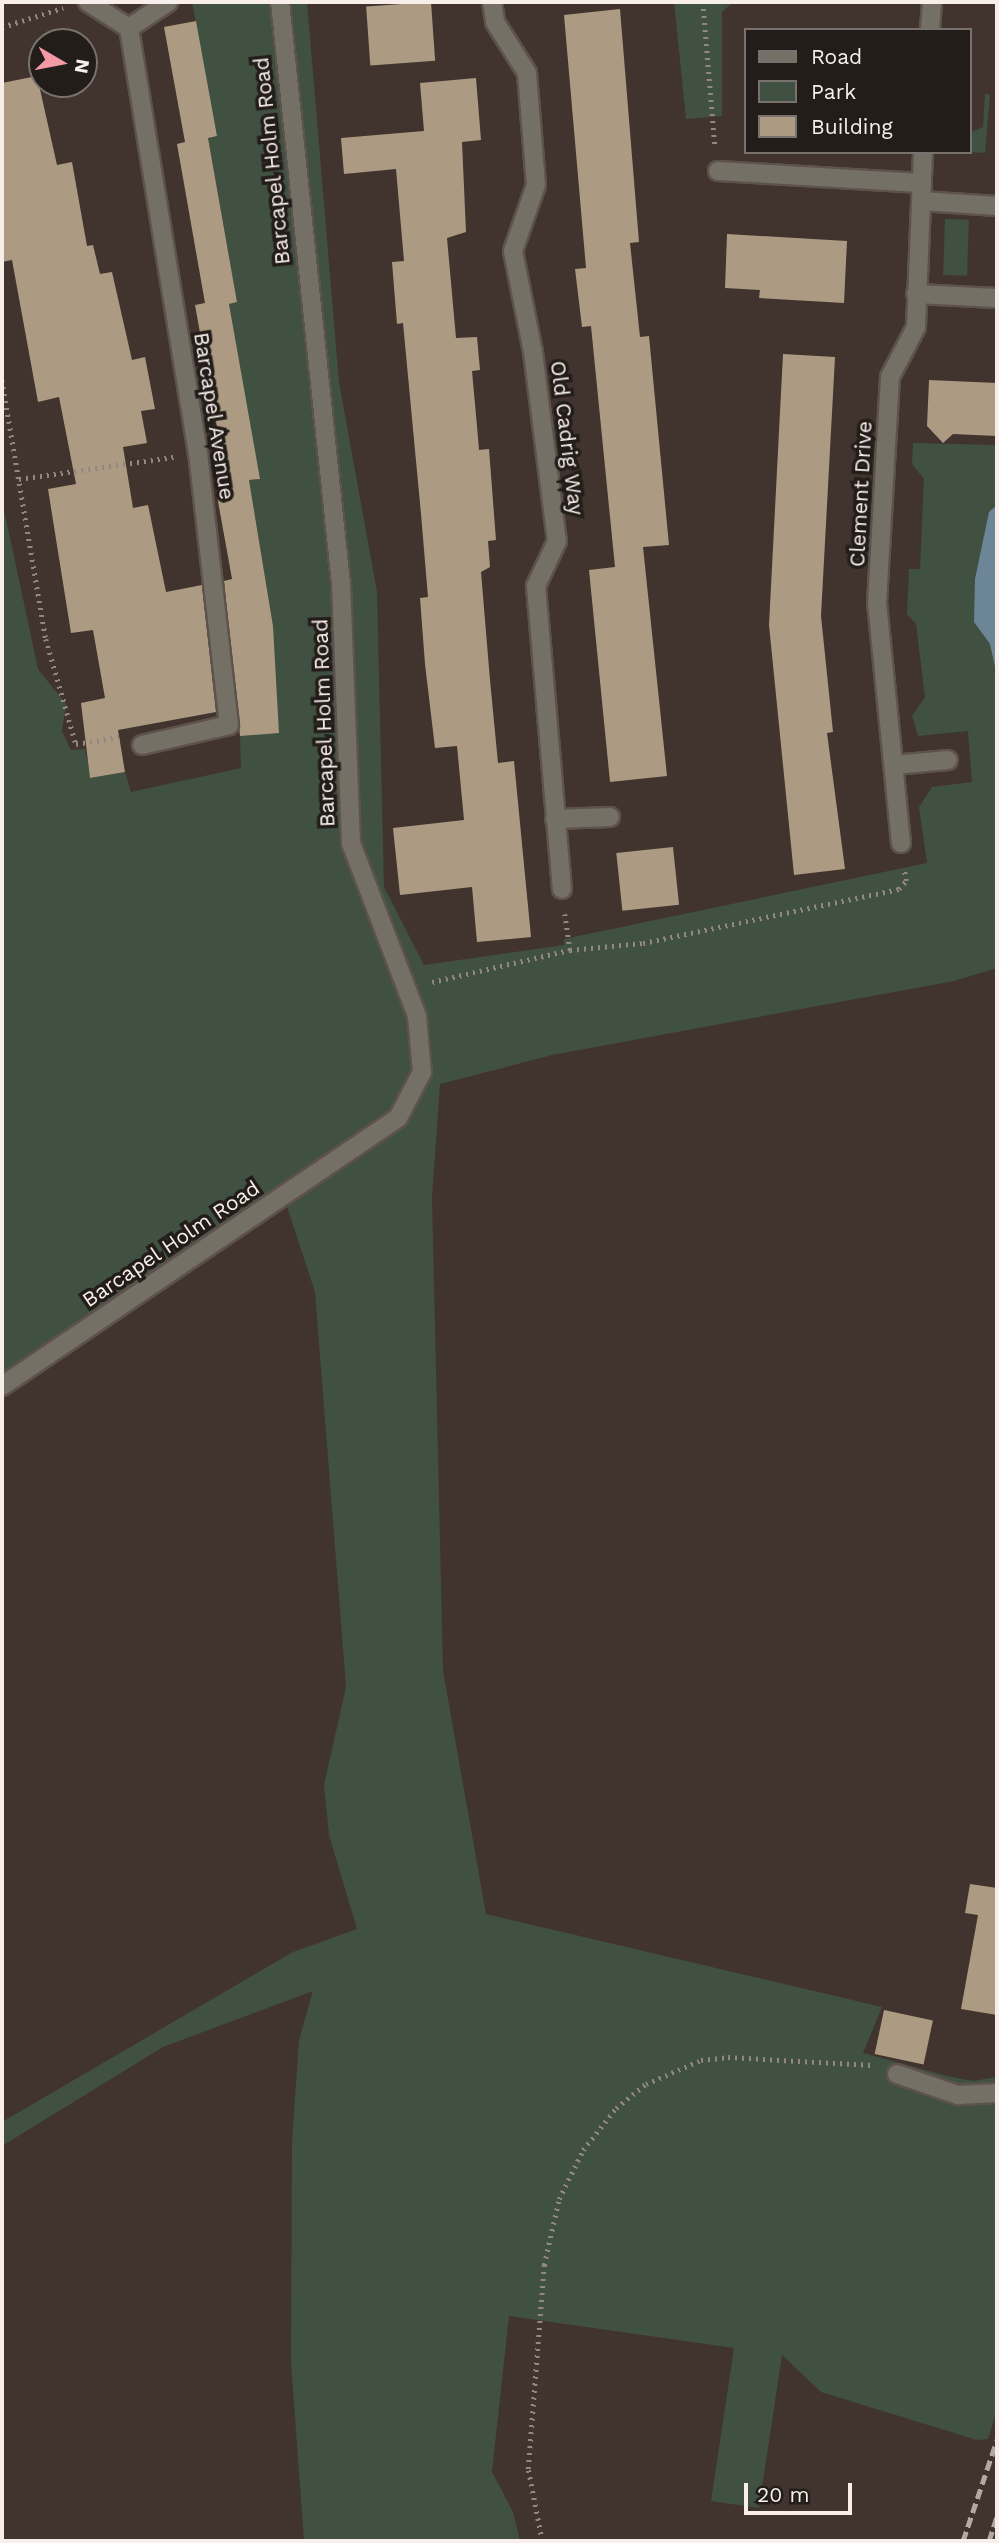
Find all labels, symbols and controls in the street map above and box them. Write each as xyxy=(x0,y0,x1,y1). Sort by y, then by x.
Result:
north arrow xyxy=(28,28,98,98)
legend xyxy=(744,28,971,154)
text: Road xyxy=(811,44,862,69)
street label: Barcapel Holm Road xyxy=(249,56,295,266)
text: N xyxy=(70,57,95,75)
text: Park xyxy=(811,79,856,104)
text: Building xyxy=(811,114,893,139)
street label: Barcapel Avenue xyxy=(188,330,240,502)
street label: Old Cadrig Way xyxy=(545,359,589,517)
street label: Clement Drive xyxy=(845,420,877,568)
street label: Barcapel Holm Road xyxy=(308,618,340,828)
street label: Barcapel Holm Road xyxy=(77,1175,265,1313)
scale bar xyxy=(747,2470,856,2514)
text: 20 m xyxy=(757,2482,809,2507)

